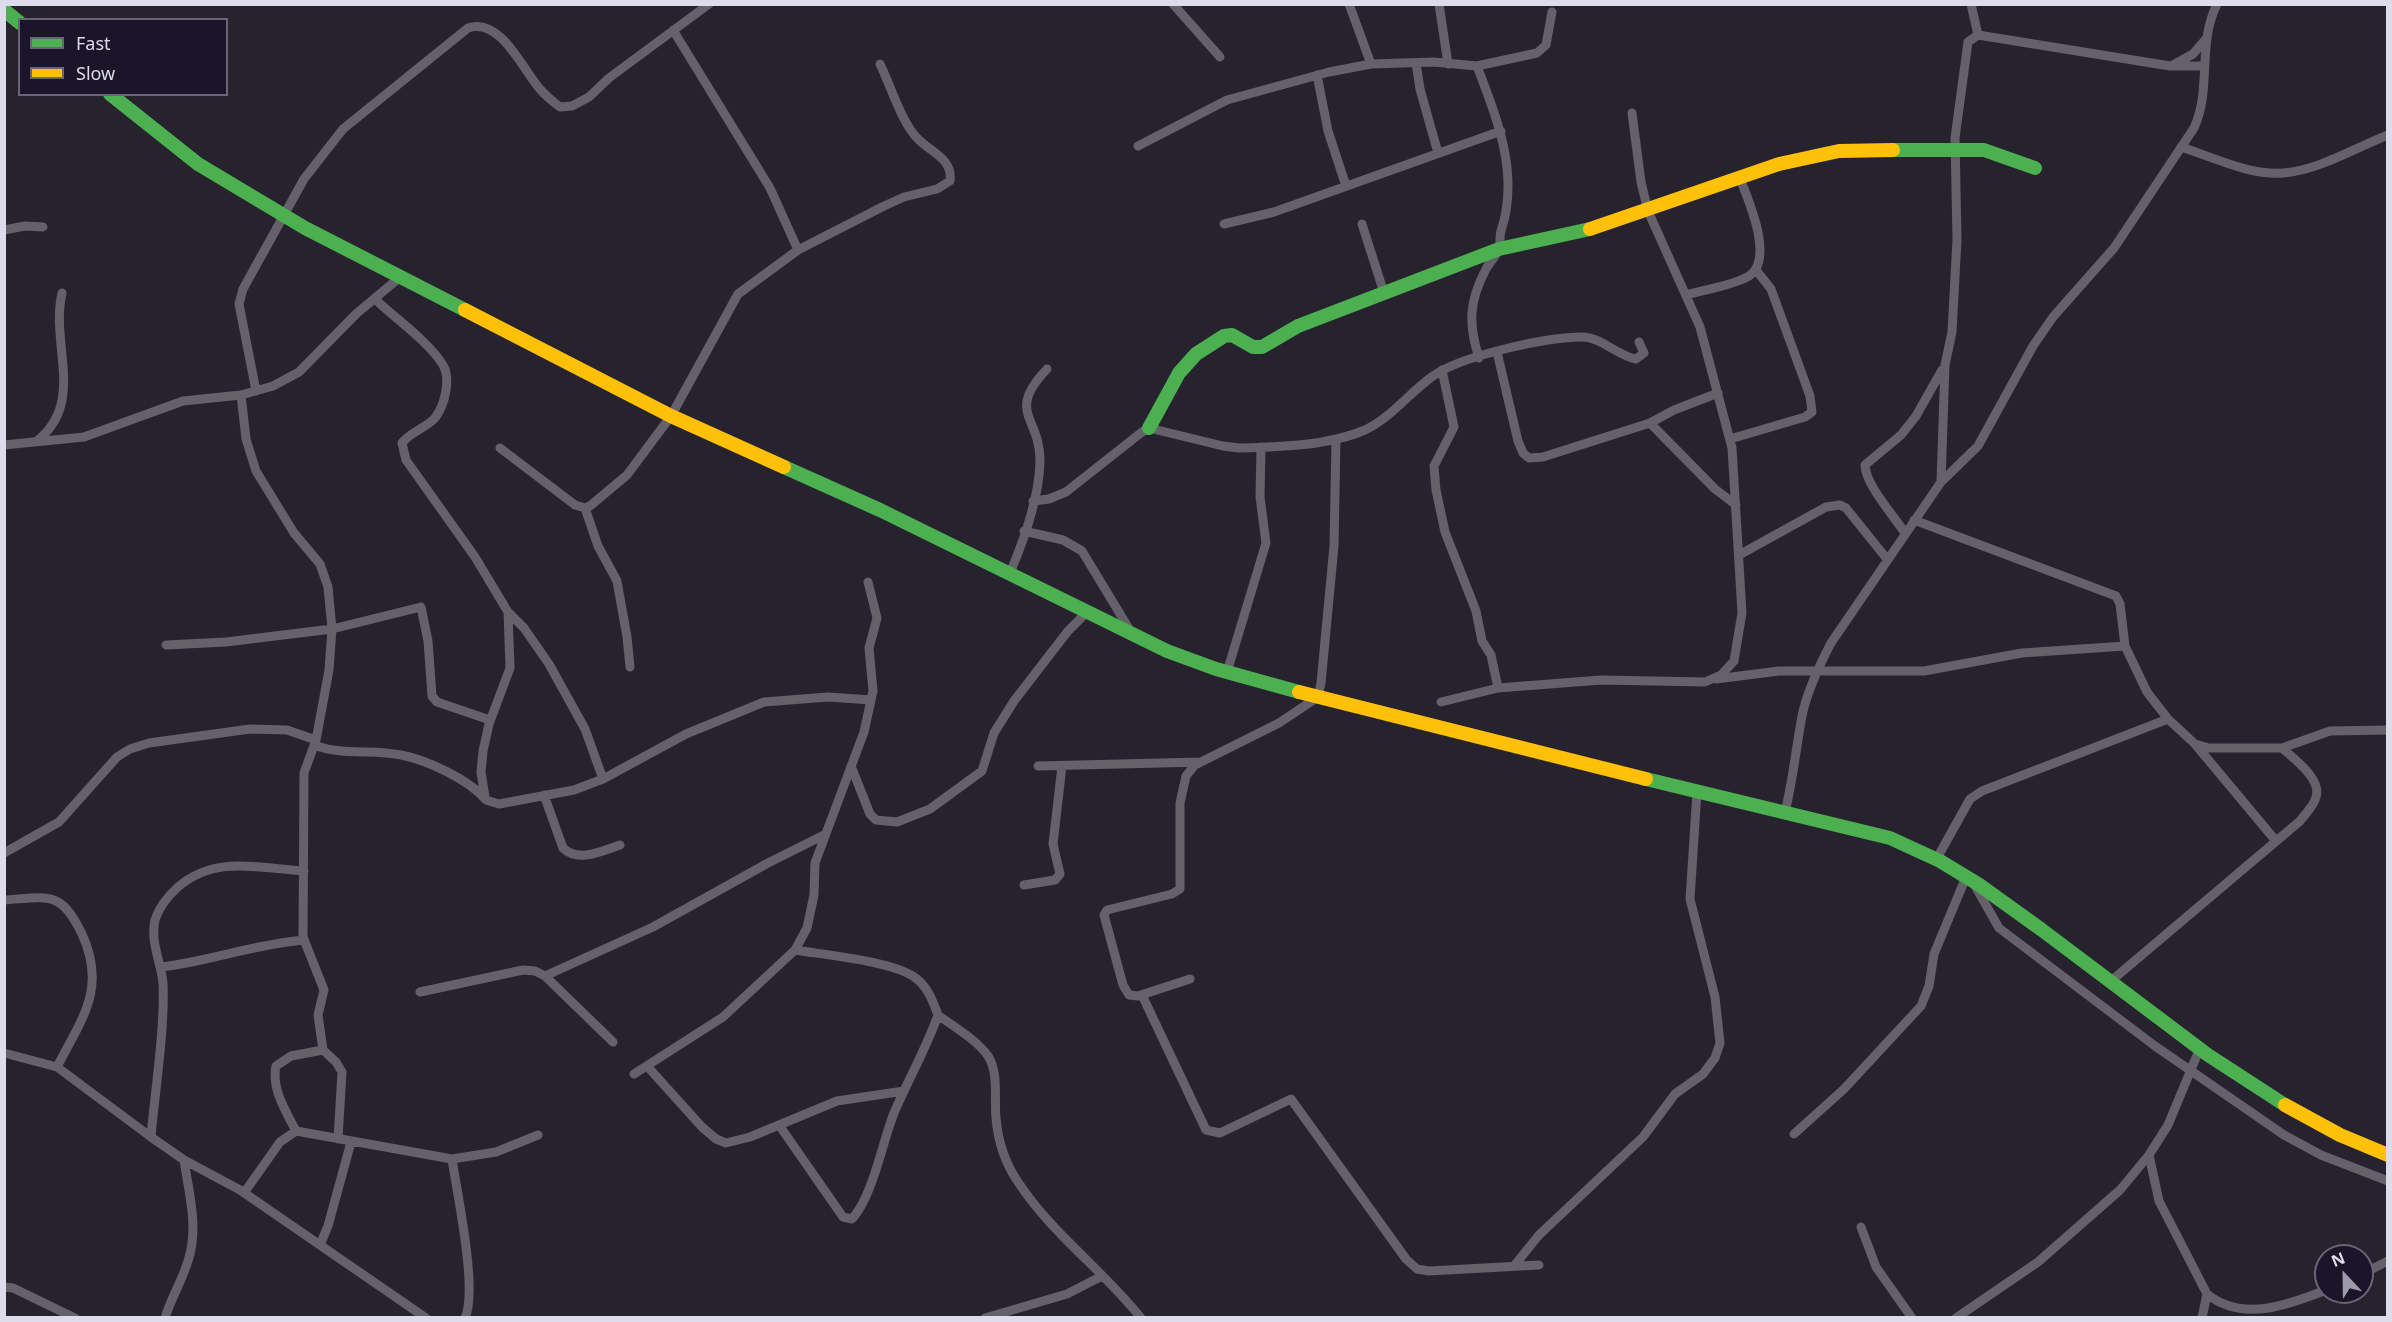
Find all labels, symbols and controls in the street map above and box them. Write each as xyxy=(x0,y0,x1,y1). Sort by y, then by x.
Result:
legend xyxy=(18,18,228,96)
text: Fast xyxy=(76,31,111,55)
text: Slow xyxy=(76,61,115,85)
north arrow xyxy=(2314,1244,2374,1304)
text: N xyxy=(2328,1247,2348,1272)

